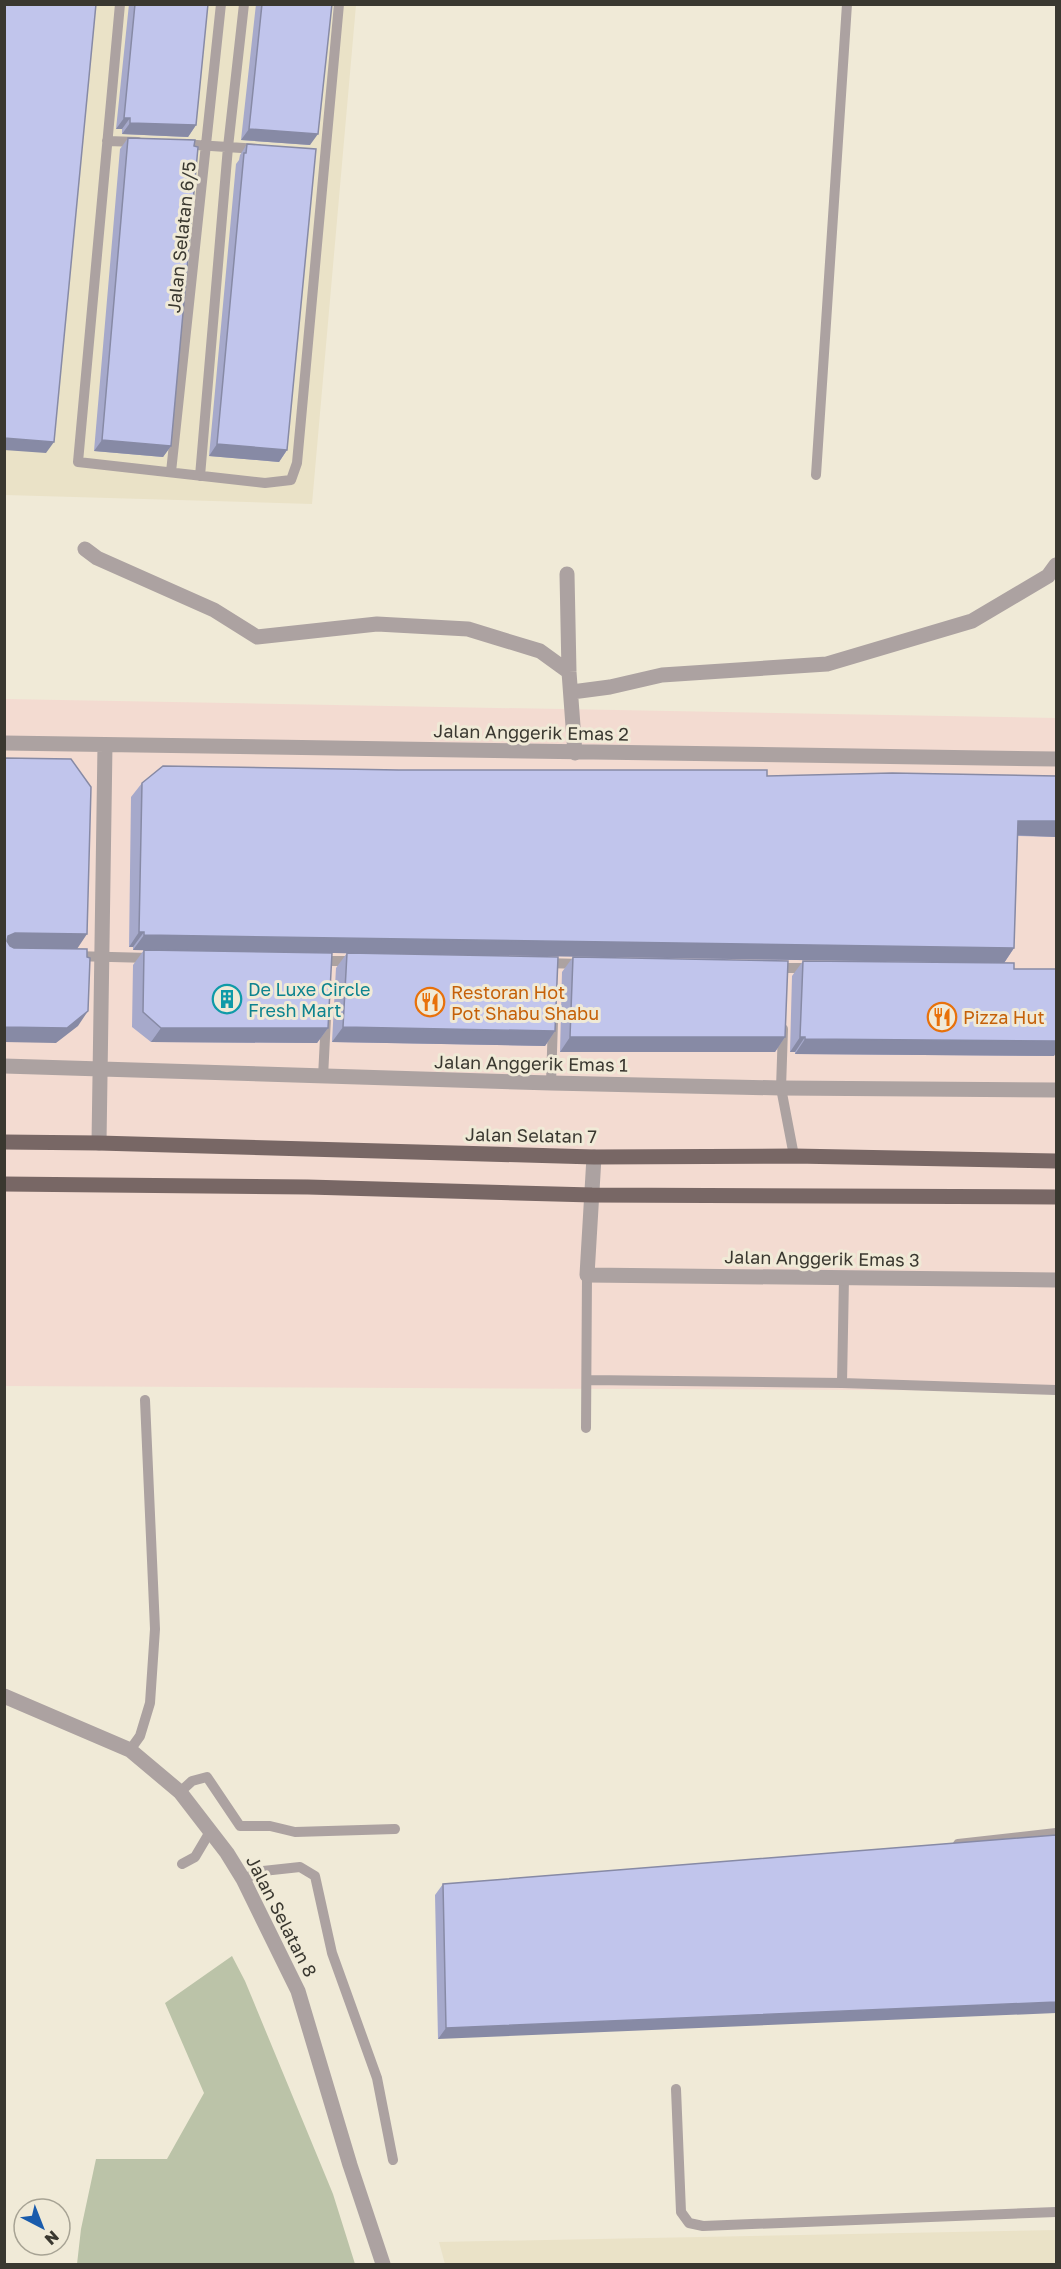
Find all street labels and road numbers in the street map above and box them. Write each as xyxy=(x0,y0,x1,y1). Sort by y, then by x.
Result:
street label: Jalan Selatan 6/5 xyxy=(162,160,200,314)
street label: Jalan Anggerik Emas 2 xyxy=(433,719,629,745)
street label: Jalan Anggerik Emas 1 xyxy=(434,1050,628,1076)
street label: Jalan Selatan 7 xyxy=(465,1123,597,1147)
street label: Jalan Anggerik Emas 3 xyxy=(724,1245,920,1271)
street label: Jalan Selatan 8 xyxy=(242,1852,322,1980)

